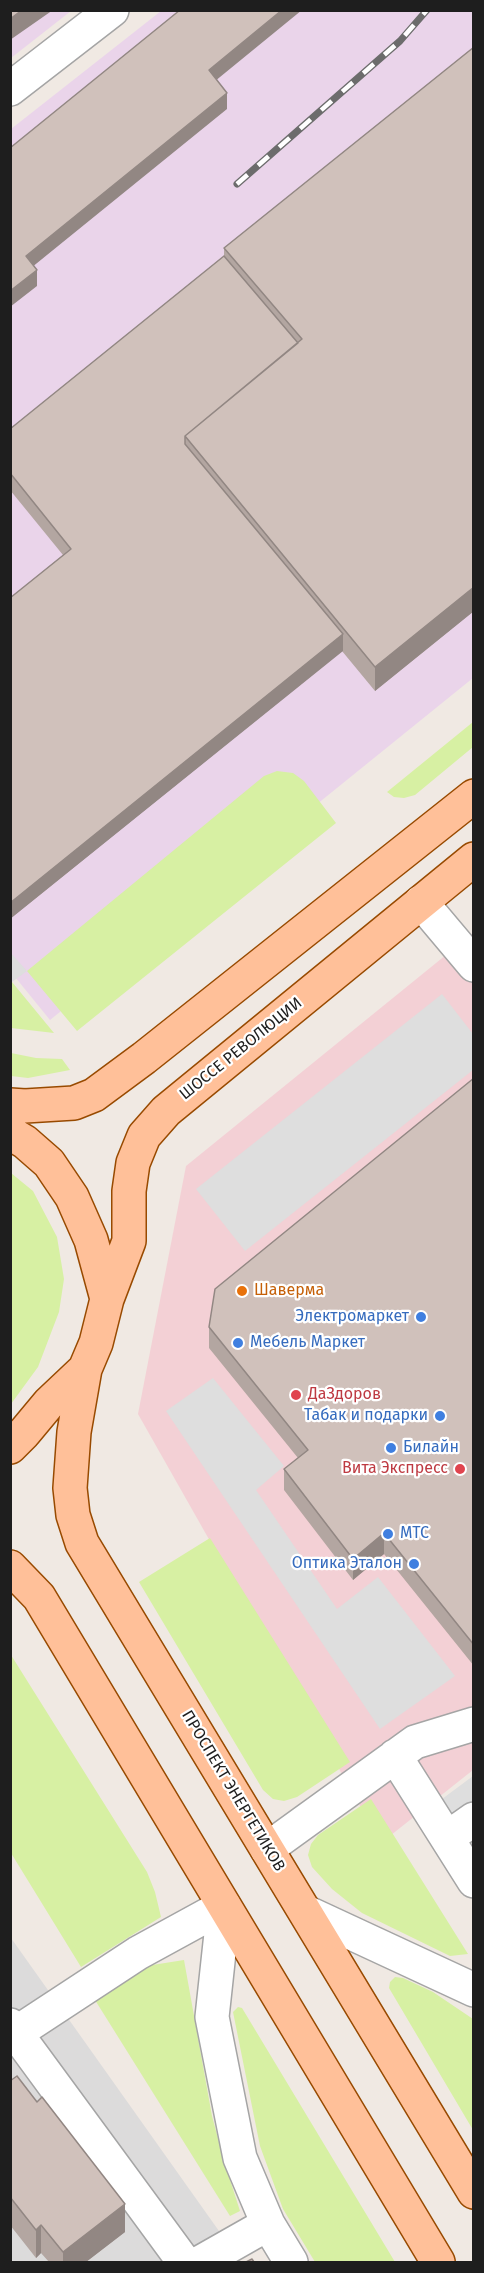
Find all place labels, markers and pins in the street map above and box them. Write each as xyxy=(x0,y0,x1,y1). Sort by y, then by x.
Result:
place label: Шаверма xyxy=(254,1281,324,1301)
marker: Шаверма xyxy=(235,1284,249,1298)
place label: Электромаркет xyxy=(296,1307,409,1327)
marker: Электромаркет xyxy=(414,1310,428,1324)
place label: Мебель Маркет xyxy=(250,1333,365,1353)
marker: Мебель Маркет xyxy=(231,1336,245,1350)
place label: ДаЗдоров xyxy=(308,1385,381,1405)
marker: ДаЗдоров xyxy=(289,1388,303,1402)
place label: Табак и подарки xyxy=(304,1406,428,1426)
marker: Табак и подарки xyxy=(433,1409,447,1423)
place label: Билайн xyxy=(403,1438,459,1458)
marker: Билайн xyxy=(384,1441,398,1455)
place label: Вита Экспресс xyxy=(342,1459,448,1479)
marker: Вита Экспресс xyxy=(453,1462,467,1476)
place label: МТС xyxy=(400,1524,429,1544)
marker: МТС xyxy=(381,1527,395,1541)
place label: Оптика Эталон xyxy=(292,1554,402,1574)
marker: Оптика Эталон xyxy=(407,1557,421,1571)

